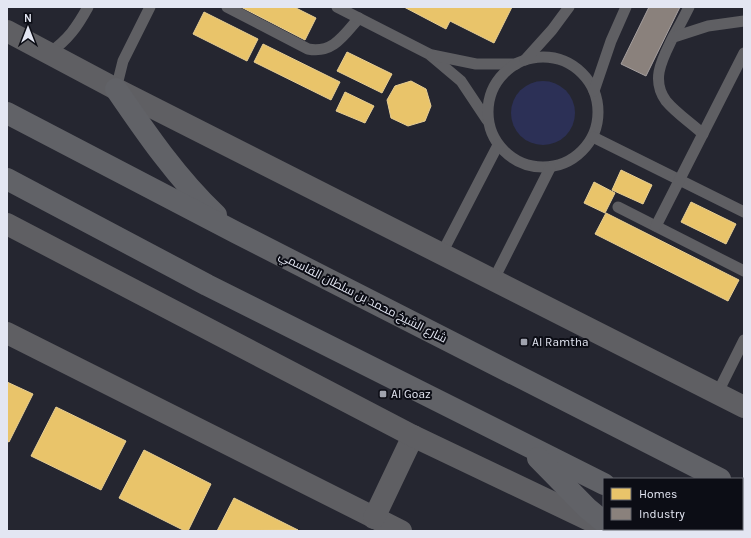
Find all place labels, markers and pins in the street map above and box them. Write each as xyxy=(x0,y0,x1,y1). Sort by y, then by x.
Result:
place label: Al Ramtha xyxy=(532,335,589,349)
marker: Al Ramtha xyxy=(519,337,529,347)
place label: Al Goaz xyxy=(391,387,431,401)
marker: Al Goaz xyxy=(378,389,388,399)

